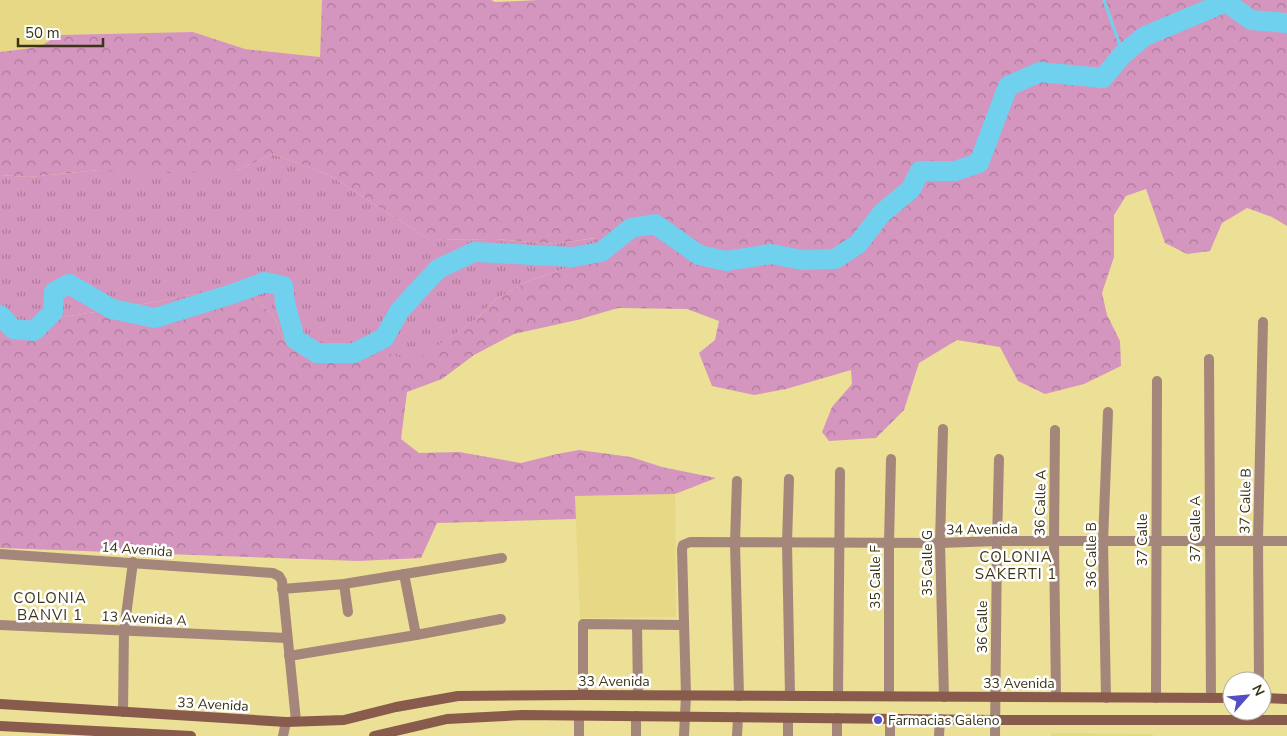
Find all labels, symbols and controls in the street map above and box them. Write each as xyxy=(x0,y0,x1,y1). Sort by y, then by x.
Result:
scale bar xyxy=(18,15,102,47)
text: 50 m xyxy=(25,23,60,43)
street label: 37 Calle B xyxy=(1235,468,1256,534)
street label: 36 Calle A xyxy=(1030,470,1051,536)
street label: 37 Calle A xyxy=(1186,496,1205,562)
street label: 37 Calle xyxy=(1133,514,1152,566)
street label: 34 Avenida xyxy=(946,519,1018,540)
street label: 36 Calle B xyxy=(1082,522,1101,588)
street label: 35 Calle G xyxy=(918,530,937,596)
street label: 14 Avenida xyxy=(101,538,173,561)
street label: 35 Calle F xyxy=(866,545,885,609)
district label: COLONIA SAKERTI 1 xyxy=(975,547,1057,584)
district label: COLONIA BANVI 1 xyxy=(13,588,87,625)
street label: 36 Calle xyxy=(973,601,992,653)
street label: 13 Avenida A xyxy=(101,607,187,630)
north arrow xyxy=(1222,671,1272,721)
street label: 33 Avenida xyxy=(578,672,650,691)
street label: 33 Avenida xyxy=(983,674,1055,693)
text: N xyxy=(1247,681,1269,699)
street label: 33 Avenida xyxy=(177,693,249,716)
place label: Farmacias Galeno xyxy=(888,711,1000,730)
marker: Farmacias Galeno xyxy=(872,714,884,726)

